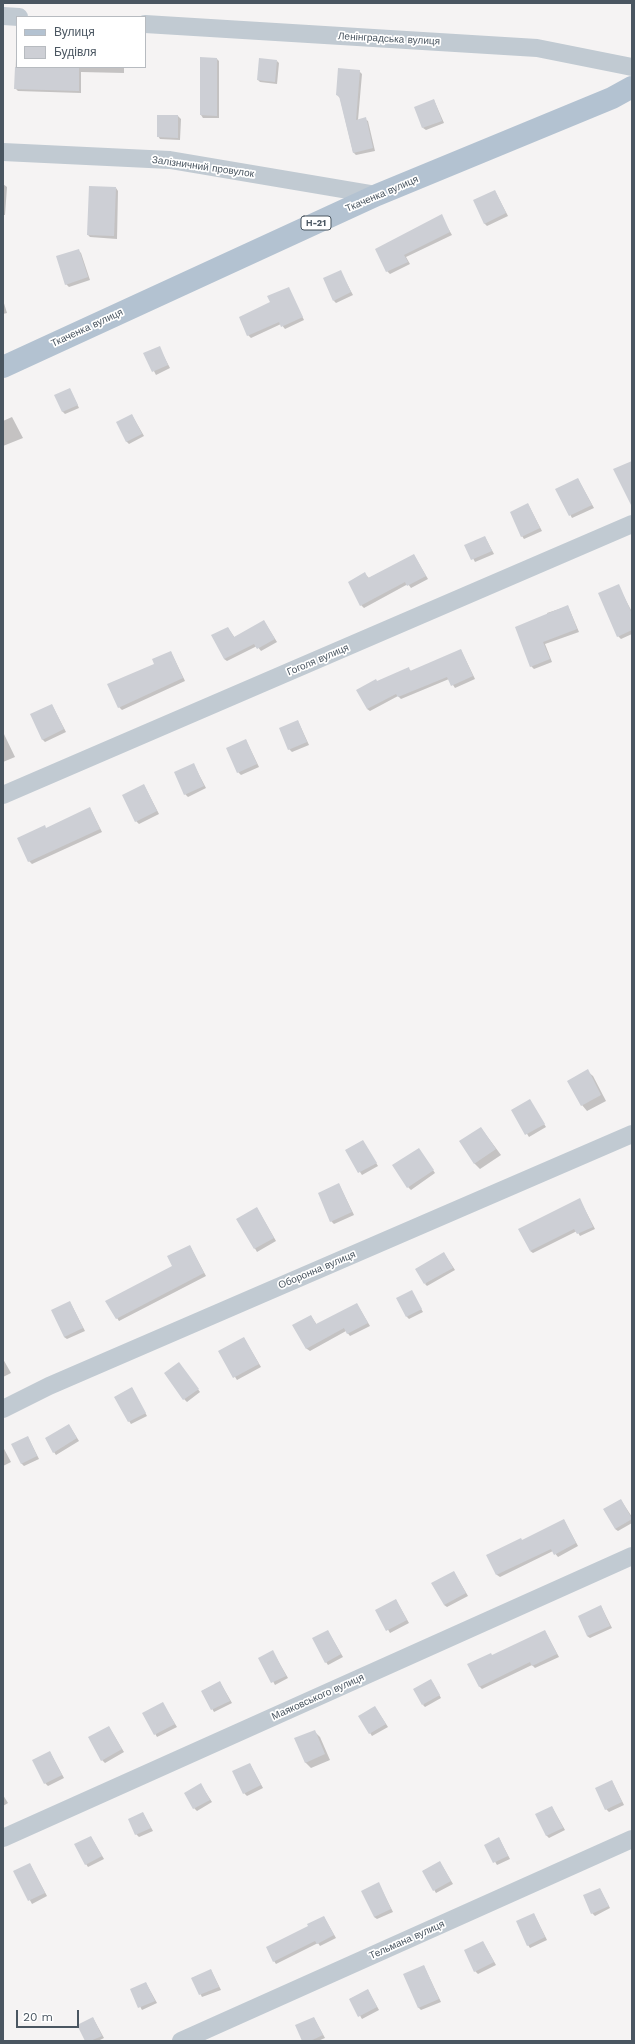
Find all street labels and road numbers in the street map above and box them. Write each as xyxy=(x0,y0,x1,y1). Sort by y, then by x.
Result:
street label: Ленінградська вулиця xyxy=(338,30,440,48)
street label: Залізничний провулок xyxy=(151,154,255,180)
street label: Ткаченка вулиця xyxy=(344,173,420,215)
road number: Н-21 xyxy=(301,216,331,230)
street label: Ткаченка вулиця xyxy=(49,306,125,350)
street label: Гоголя вулиця xyxy=(285,642,351,678)
street label: Оборонна вулиця xyxy=(277,1248,357,1292)
street label: Маяковського вулиця xyxy=(270,1671,366,1723)
street label: Тельмана вулиця xyxy=(367,1918,447,1962)

